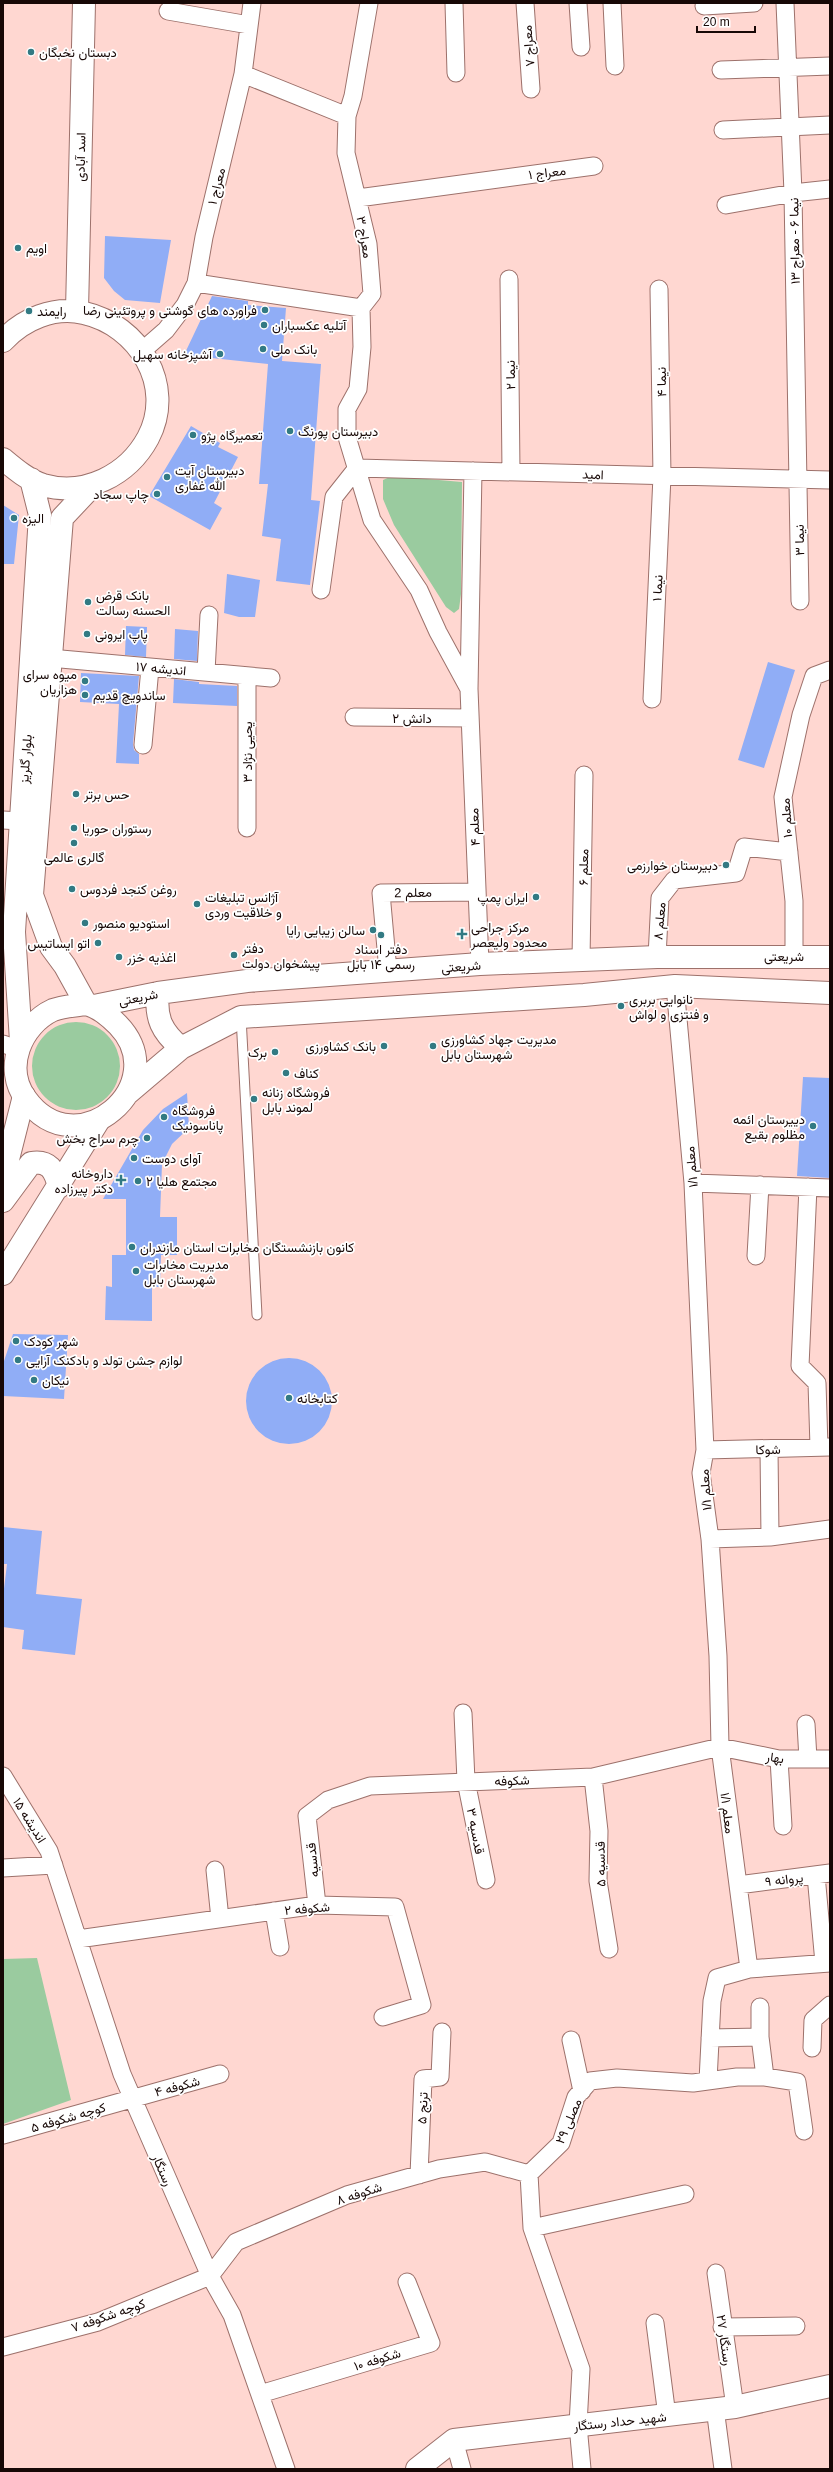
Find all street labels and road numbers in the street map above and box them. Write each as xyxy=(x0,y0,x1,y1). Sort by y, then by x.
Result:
street label: معراج ۷ xyxy=(520,25,539,67)
street label: اسد آبادی xyxy=(73,132,89,182)
street label: معراج ۱ xyxy=(527,163,567,184)
street label: معراج ۱ xyxy=(205,166,230,207)
street label: نیما ۶ - معراج ۱۳ xyxy=(786,197,805,285)
street label: معراج ۳ xyxy=(351,215,376,260)
street label: نیما ۲ xyxy=(503,360,518,390)
street label: نیما ۴ xyxy=(654,366,669,397)
street label: امید xyxy=(582,467,604,482)
street label: نیما ۳ xyxy=(792,524,807,556)
street label: نیما ۱ xyxy=(649,574,666,602)
street label: اندیشه ۱۷ xyxy=(135,659,187,678)
street label: دانش ۲ xyxy=(392,711,432,727)
street label: یحیی نژاد ۳ xyxy=(240,721,256,783)
street label: بلوار گلریز xyxy=(16,734,36,785)
street label: معلم ۱۰ xyxy=(778,798,796,838)
street label: معلم ۴ xyxy=(466,808,484,846)
street label: معلم ۶ xyxy=(576,848,592,886)
street label: معلم 2 xyxy=(394,885,432,901)
street label: معلم ۸ xyxy=(650,901,670,941)
street label: شریعتی xyxy=(764,949,804,965)
street label: شریعتی xyxy=(441,958,482,976)
street label: شریعتی xyxy=(117,986,159,1010)
street label: معلم ۱/۱ xyxy=(682,1145,702,1188)
street label: شوکا xyxy=(755,1442,781,1458)
street label: معلم ۱/۱ xyxy=(697,1469,715,1511)
street label: بهار xyxy=(764,1749,785,1767)
street label: شکوفه xyxy=(494,1772,530,1790)
street label: معلم ۱/۱ xyxy=(717,1792,737,1835)
street label: اندیشه ۱۵ xyxy=(10,1795,49,1846)
street label: قدسیه ۳ xyxy=(464,1807,487,1856)
street label: قدسیه ۵ xyxy=(593,1841,608,1887)
street label: قدسیه xyxy=(303,1842,322,1878)
street label: پروانه ۹ xyxy=(764,1870,804,1891)
street label: شکوفه ۲ xyxy=(284,1899,331,1919)
street label: شکوفه ۴ xyxy=(153,2073,202,2101)
street label: ترنج ۵ xyxy=(414,2092,433,2125)
street label: مصلی ۲۹ xyxy=(552,2096,586,2146)
street label: کوچه شکوفه ۵ xyxy=(29,2100,108,2137)
street label: رستگار xyxy=(148,2151,176,2189)
street label: شکوفه ۸ xyxy=(335,2179,384,2209)
street label: کوچه شکوفه ۷ xyxy=(69,2296,148,2337)
street label: رستگار ۲۷ xyxy=(713,2314,735,2367)
street label: شکوفه ۱۰ xyxy=(352,2345,403,2375)
street label: شهید حداد رستگار xyxy=(572,2409,667,2435)

